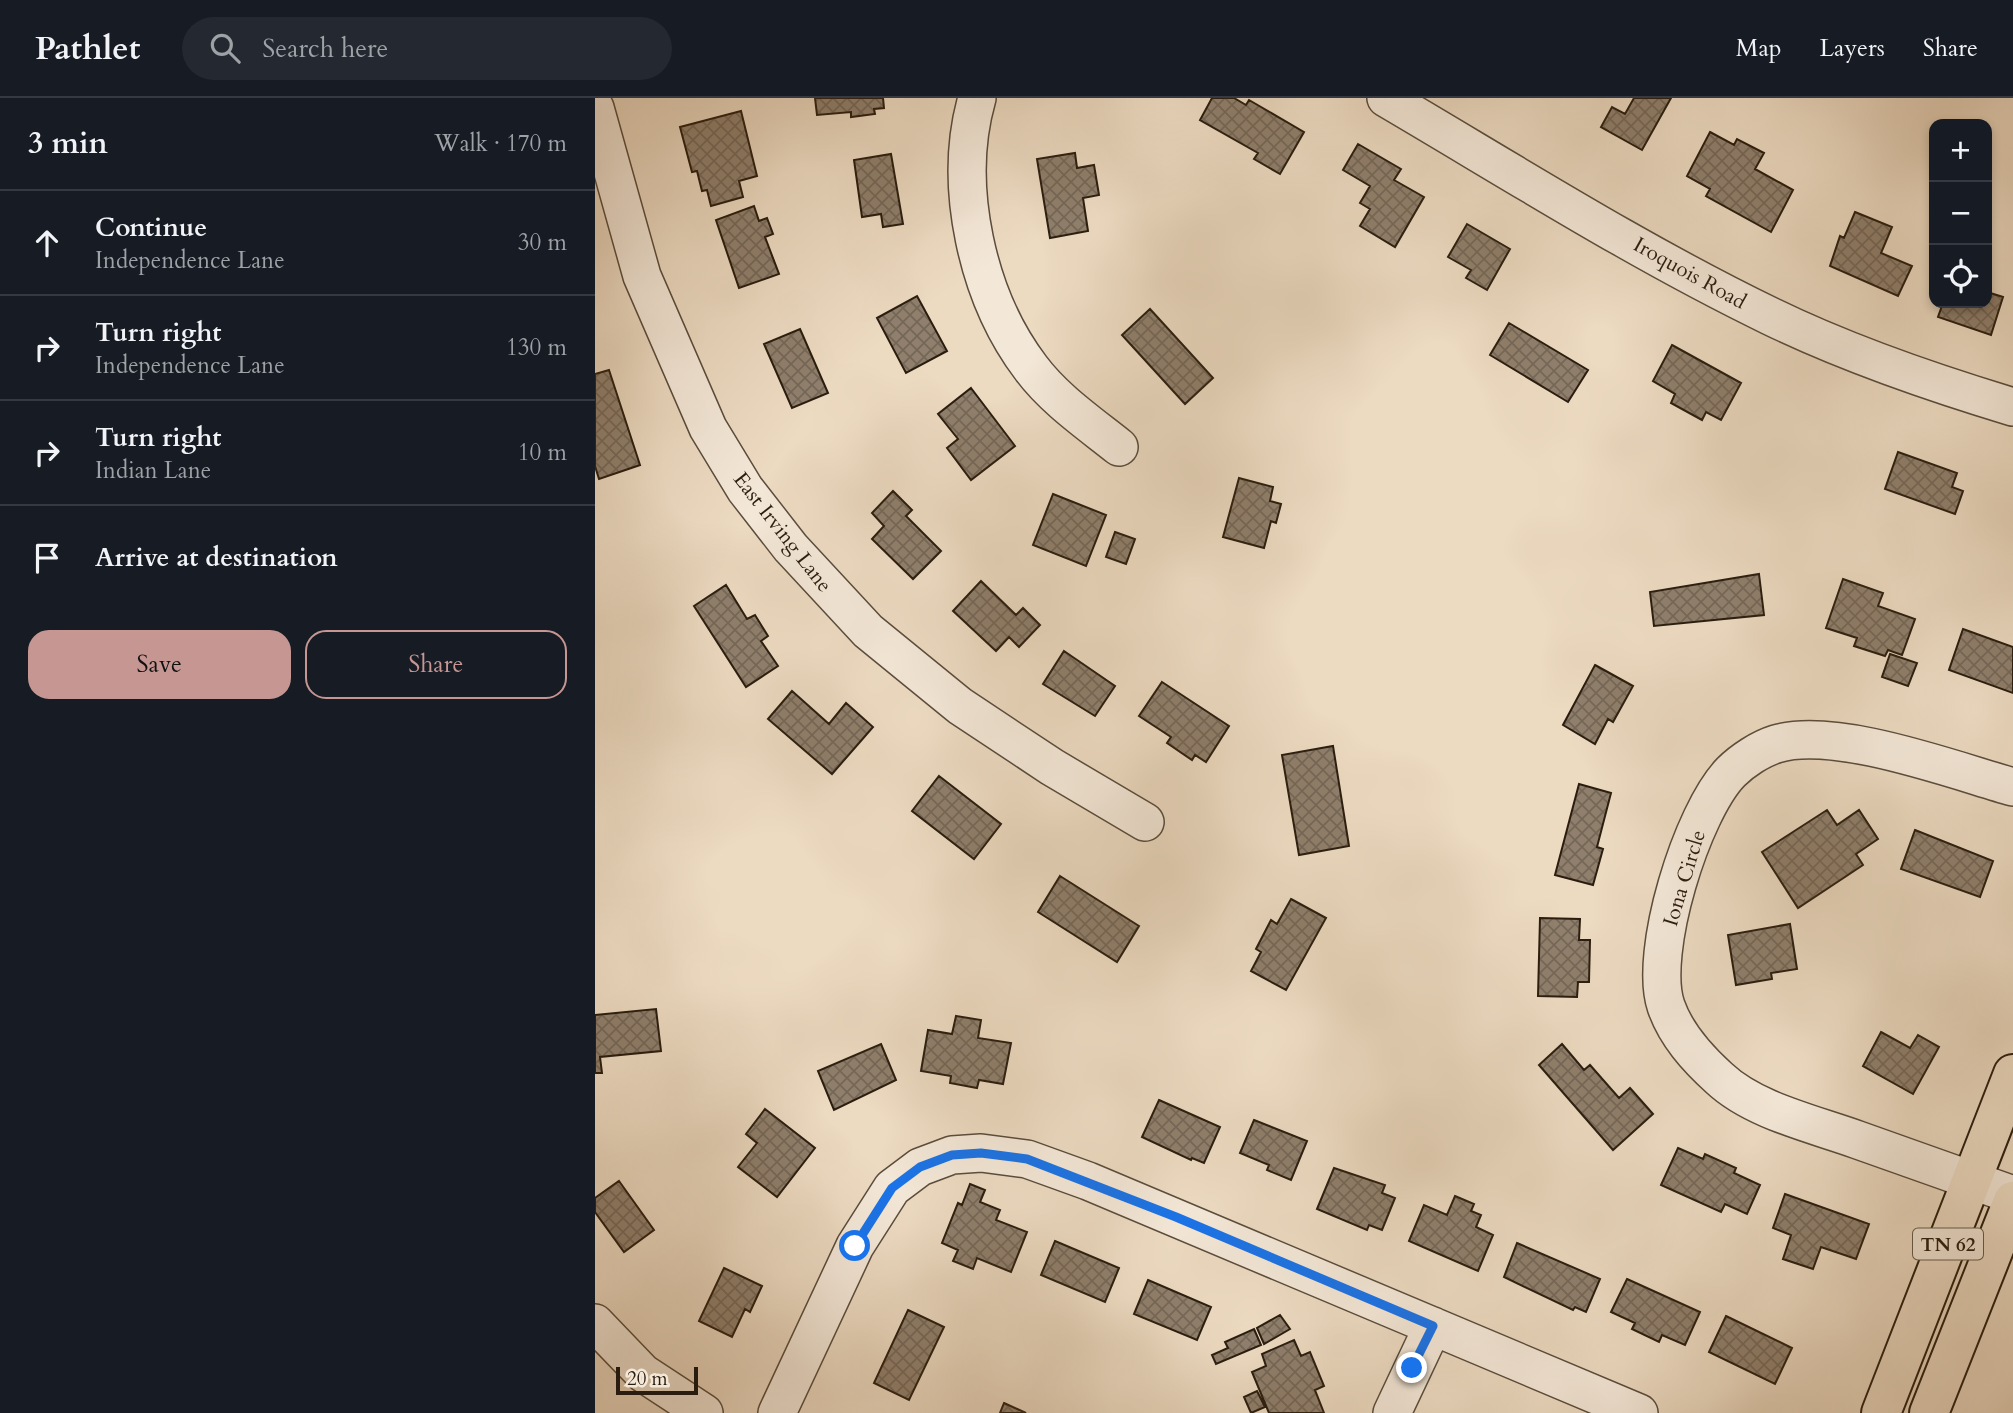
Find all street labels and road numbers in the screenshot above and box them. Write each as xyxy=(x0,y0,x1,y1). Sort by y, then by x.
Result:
street label: Iroquois Road xyxy=(1628,230,1751,316)
street label: East Irving Lane xyxy=(726,466,839,598)
street label: Iona Circle xyxy=(1656,826,1713,930)
road number: TN 62 xyxy=(1913,1228,1983,1260)

